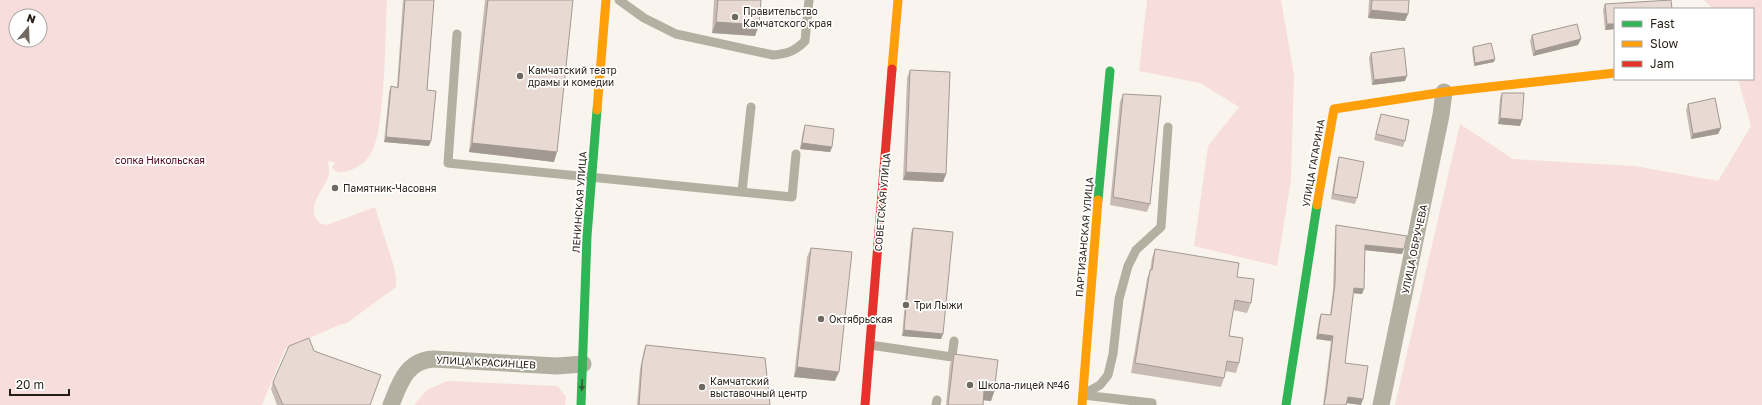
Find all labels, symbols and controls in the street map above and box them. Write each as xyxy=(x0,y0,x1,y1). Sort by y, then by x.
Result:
place label: Правительство Камчатского края xyxy=(743,5,832,29)
north arrow xyxy=(8,8,48,48)
legend xyxy=(1614,8,1754,80)
text: N xyxy=(25,11,37,26)
marker: Правительство Камчатского края xyxy=(730,12,740,22)
text: Fast xyxy=(1650,16,1675,31)
text: Slow xyxy=(1650,36,1678,51)
text: Jam xyxy=(1650,56,1674,71)
place label: Камчатский театр драмы и комедии xyxy=(528,64,617,88)
marker: Камчатский театр драмы и комедии xyxy=(515,71,525,81)
street label: УЛИЦА ГАГАРИНА xyxy=(1299,118,1327,208)
street label: ЛЕНИНСКАЯ УЛИЦА xyxy=(569,151,589,253)
street label: СОВЕТСКАЯ УЛИЦА xyxy=(872,152,892,252)
park label: сопка Никольская xyxy=(115,154,205,166)
street label: ПАРТИЗАНСКАЯ УЛИЦА xyxy=(1073,176,1095,298)
place label: Памятник-Часовня xyxy=(343,182,437,194)
marker: Памятник-Часовня xyxy=(330,183,340,193)
street label: УЛИЦА ОБРУЧЕВА xyxy=(1399,203,1429,295)
place label: Три Лыжи xyxy=(914,299,963,311)
marker: Три Лыжи xyxy=(901,300,911,310)
place label: Октябрьская xyxy=(829,313,893,325)
marker: Октябрьская xyxy=(816,314,826,324)
street label: УЛИЦА КРАСИНЦЕВ xyxy=(436,353,536,371)
scale bar xyxy=(10,371,69,397)
place label: Камчатский выставочный центр xyxy=(710,375,807,399)
text: 20 m xyxy=(16,377,44,392)
one-way arrow xyxy=(578,379,585,391)
place label: Школа-лицей №46 xyxy=(978,379,1070,391)
marker: Школа-лицей №46 xyxy=(965,380,975,390)
marker: Камчатский выставочный центр xyxy=(697,382,707,392)

